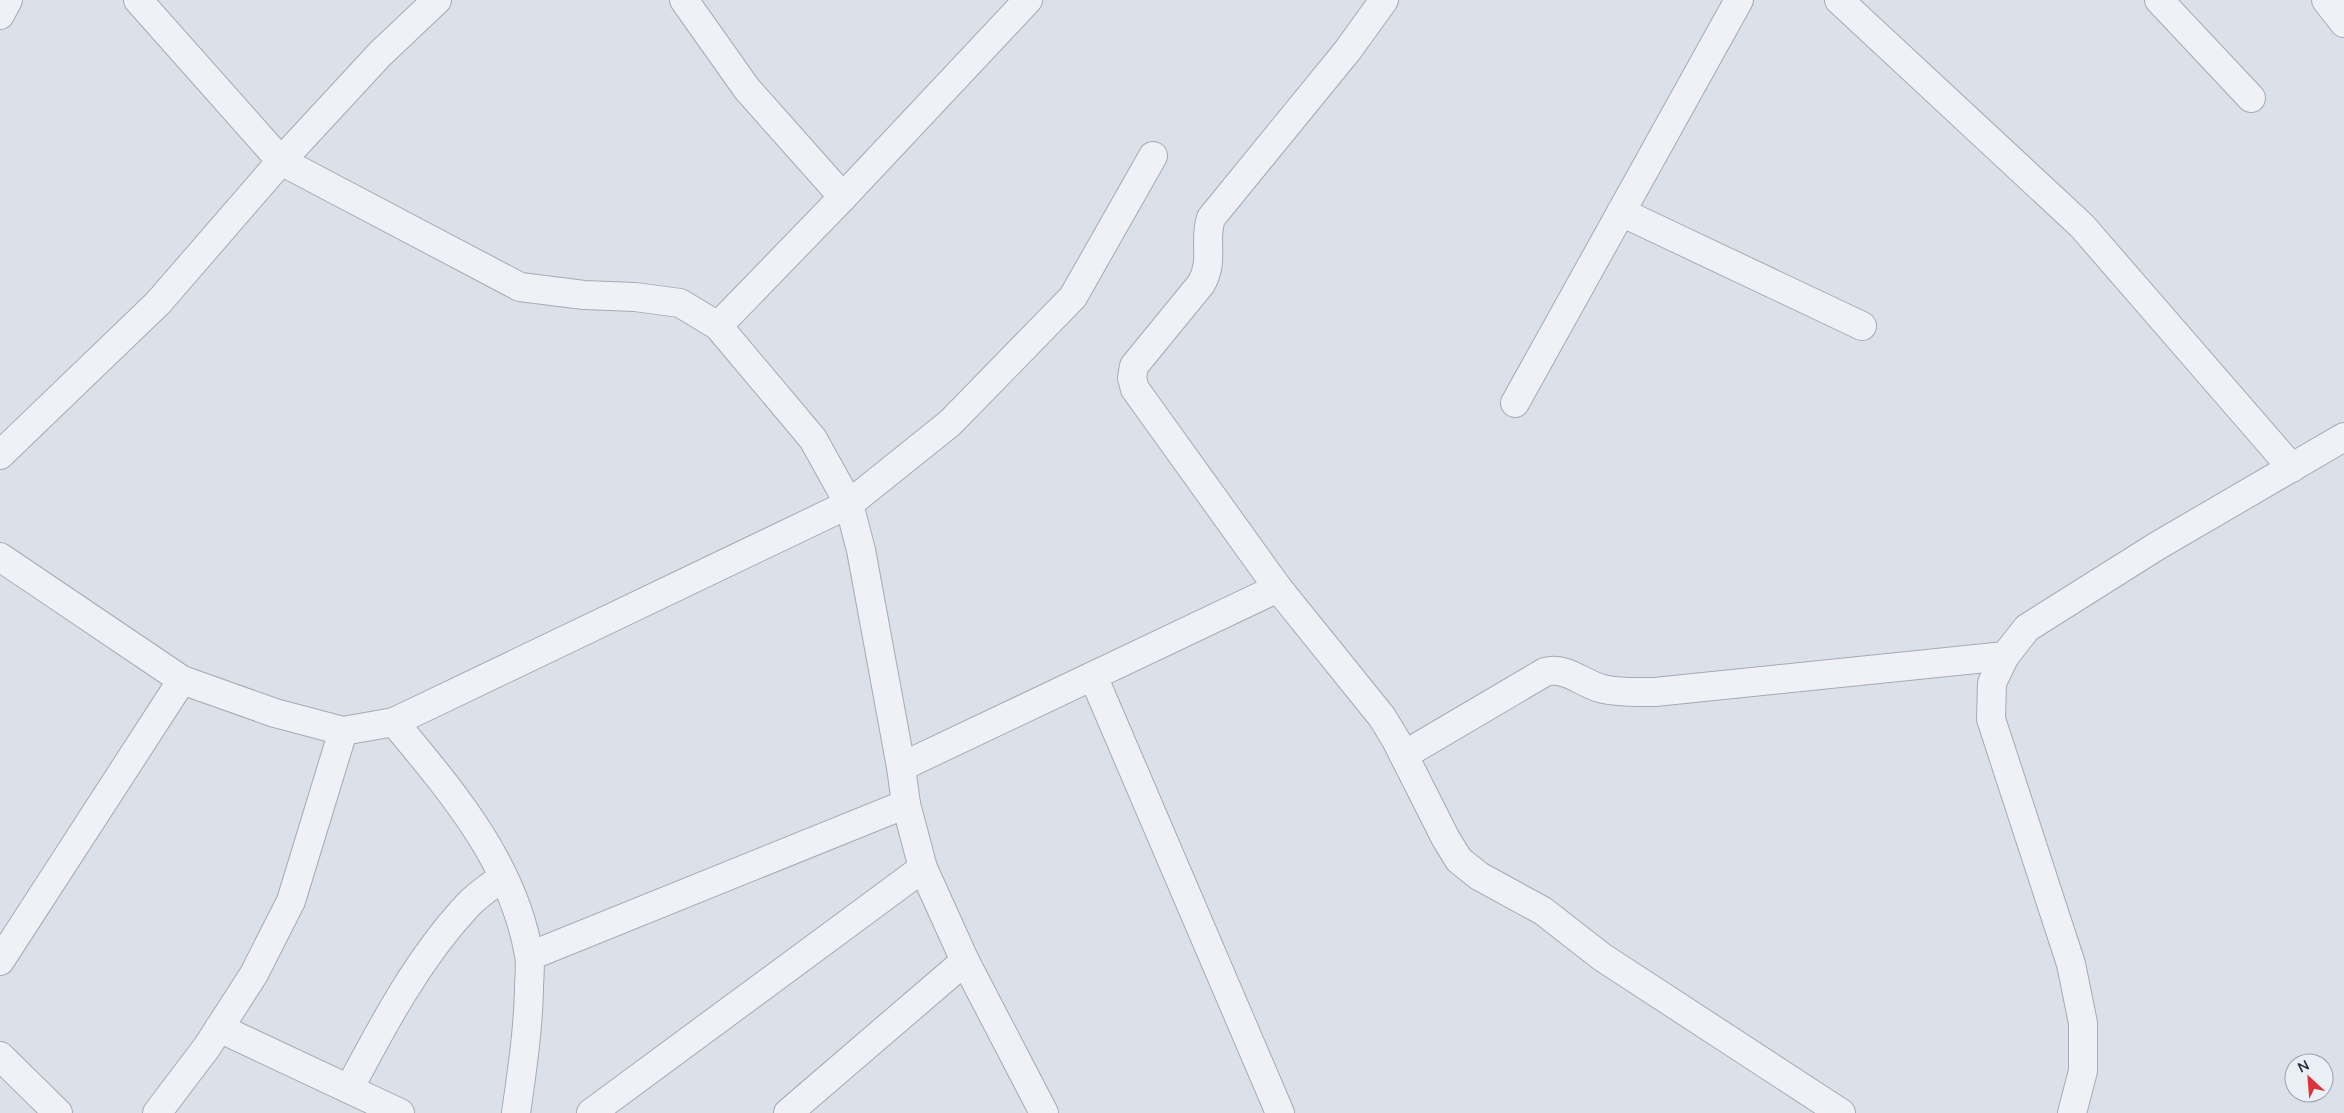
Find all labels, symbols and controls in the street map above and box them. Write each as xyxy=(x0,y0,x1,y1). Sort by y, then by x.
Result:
north arrow xyxy=(2284,1053,2334,1103)
text: N xyxy=(2295,1056,2312,1077)

